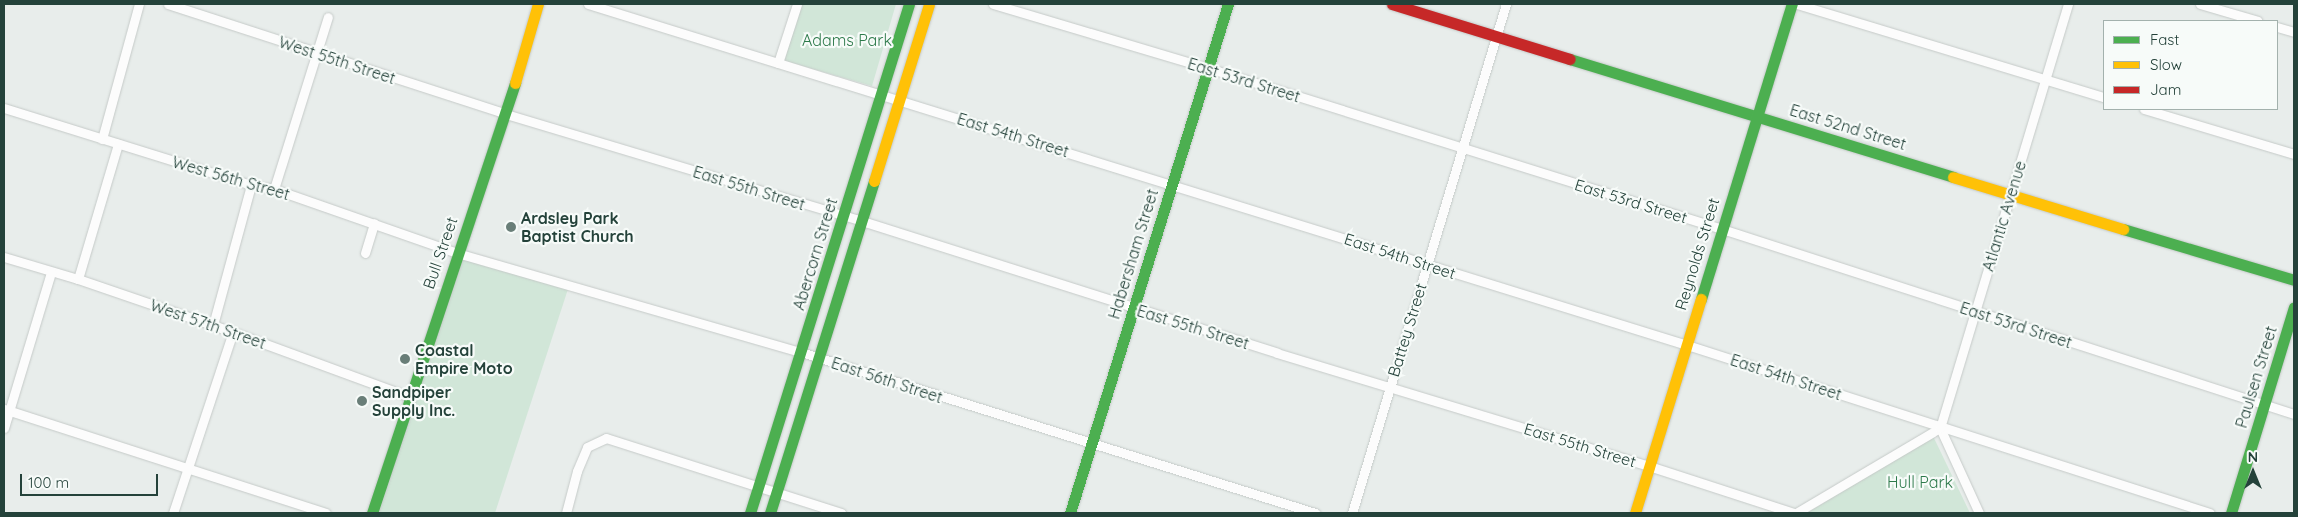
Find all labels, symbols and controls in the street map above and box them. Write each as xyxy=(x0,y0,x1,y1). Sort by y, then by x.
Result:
legend xyxy=(2103,20,2278,110)
park label: Adams Park xyxy=(802,30,892,50)
text: Fast xyxy=(2150,30,2179,49)
street label: West 55th Street xyxy=(276,32,398,88)
street label: East 53rd Street xyxy=(1185,54,1303,106)
text: Slow xyxy=(2150,55,2182,74)
text: Jam xyxy=(2150,80,2181,99)
street label: East 52nd Street xyxy=(1787,100,1909,154)
street label: East 54th Street xyxy=(955,109,1071,161)
street label: West 56th Street xyxy=(170,152,292,204)
street label: Atlantic Avenue xyxy=(1978,158,2030,274)
street label: East 55th Street xyxy=(691,162,807,214)
street label: East 53rd Street xyxy=(1572,175,1690,227)
street label: Habersham Street xyxy=(1104,187,1162,321)
street label: Abercorn Street xyxy=(789,196,841,312)
street label: Reynolds Street xyxy=(1671,196,1723,312)
place label: Ardsley Park Baptist Church xyxy=(521,208,634,246)
street label: Bull Street xyxy=(419,214,461,292)
marker: Ardsley Park Baptist Church xyxy=(505,221,517,233)
street label: East 54th Street xyxy=(1342,229,1458,283)
street label: Battey Street xyxy=(1384,281,1430,379)
street label: West 57th Street xyxy=(148,295,268,353)
street label: East 53rd Street xyxy=(1957,298,2075,352)
street label: East 55th Street xyxy=(1135,301,1251,353)
street label: Paulsen Street xyxy=(2231,324,2281,430)
place label: Coastal Empire Moto xyxy=(415,340,513,378)
street label: East 54th Street xyxy=(1728,350,1844,404)
marker: Coastal Empire Moto xyxy=(399,353,411,365)
street label: East 56th Street xyxy=(829,353,945,407)
place label: Sandpiper Supply Inc. xyxy=(372,382,455,420)
marker: Sandpiper Supply Inc. xyxy=(356,395,368,407)
street label: East 55th Street xyxy=(1522,419,1638,471)
north arrow xyxy=(2228,447,2278,497)
text: N xyxy=(2248,448,2258,466)
scale bar xyxy=(22,464,160,496)
park label: Hull Park xyxy=(1887,472,1953,492)
text: 100 m xyxy=(28,473,69,492)

